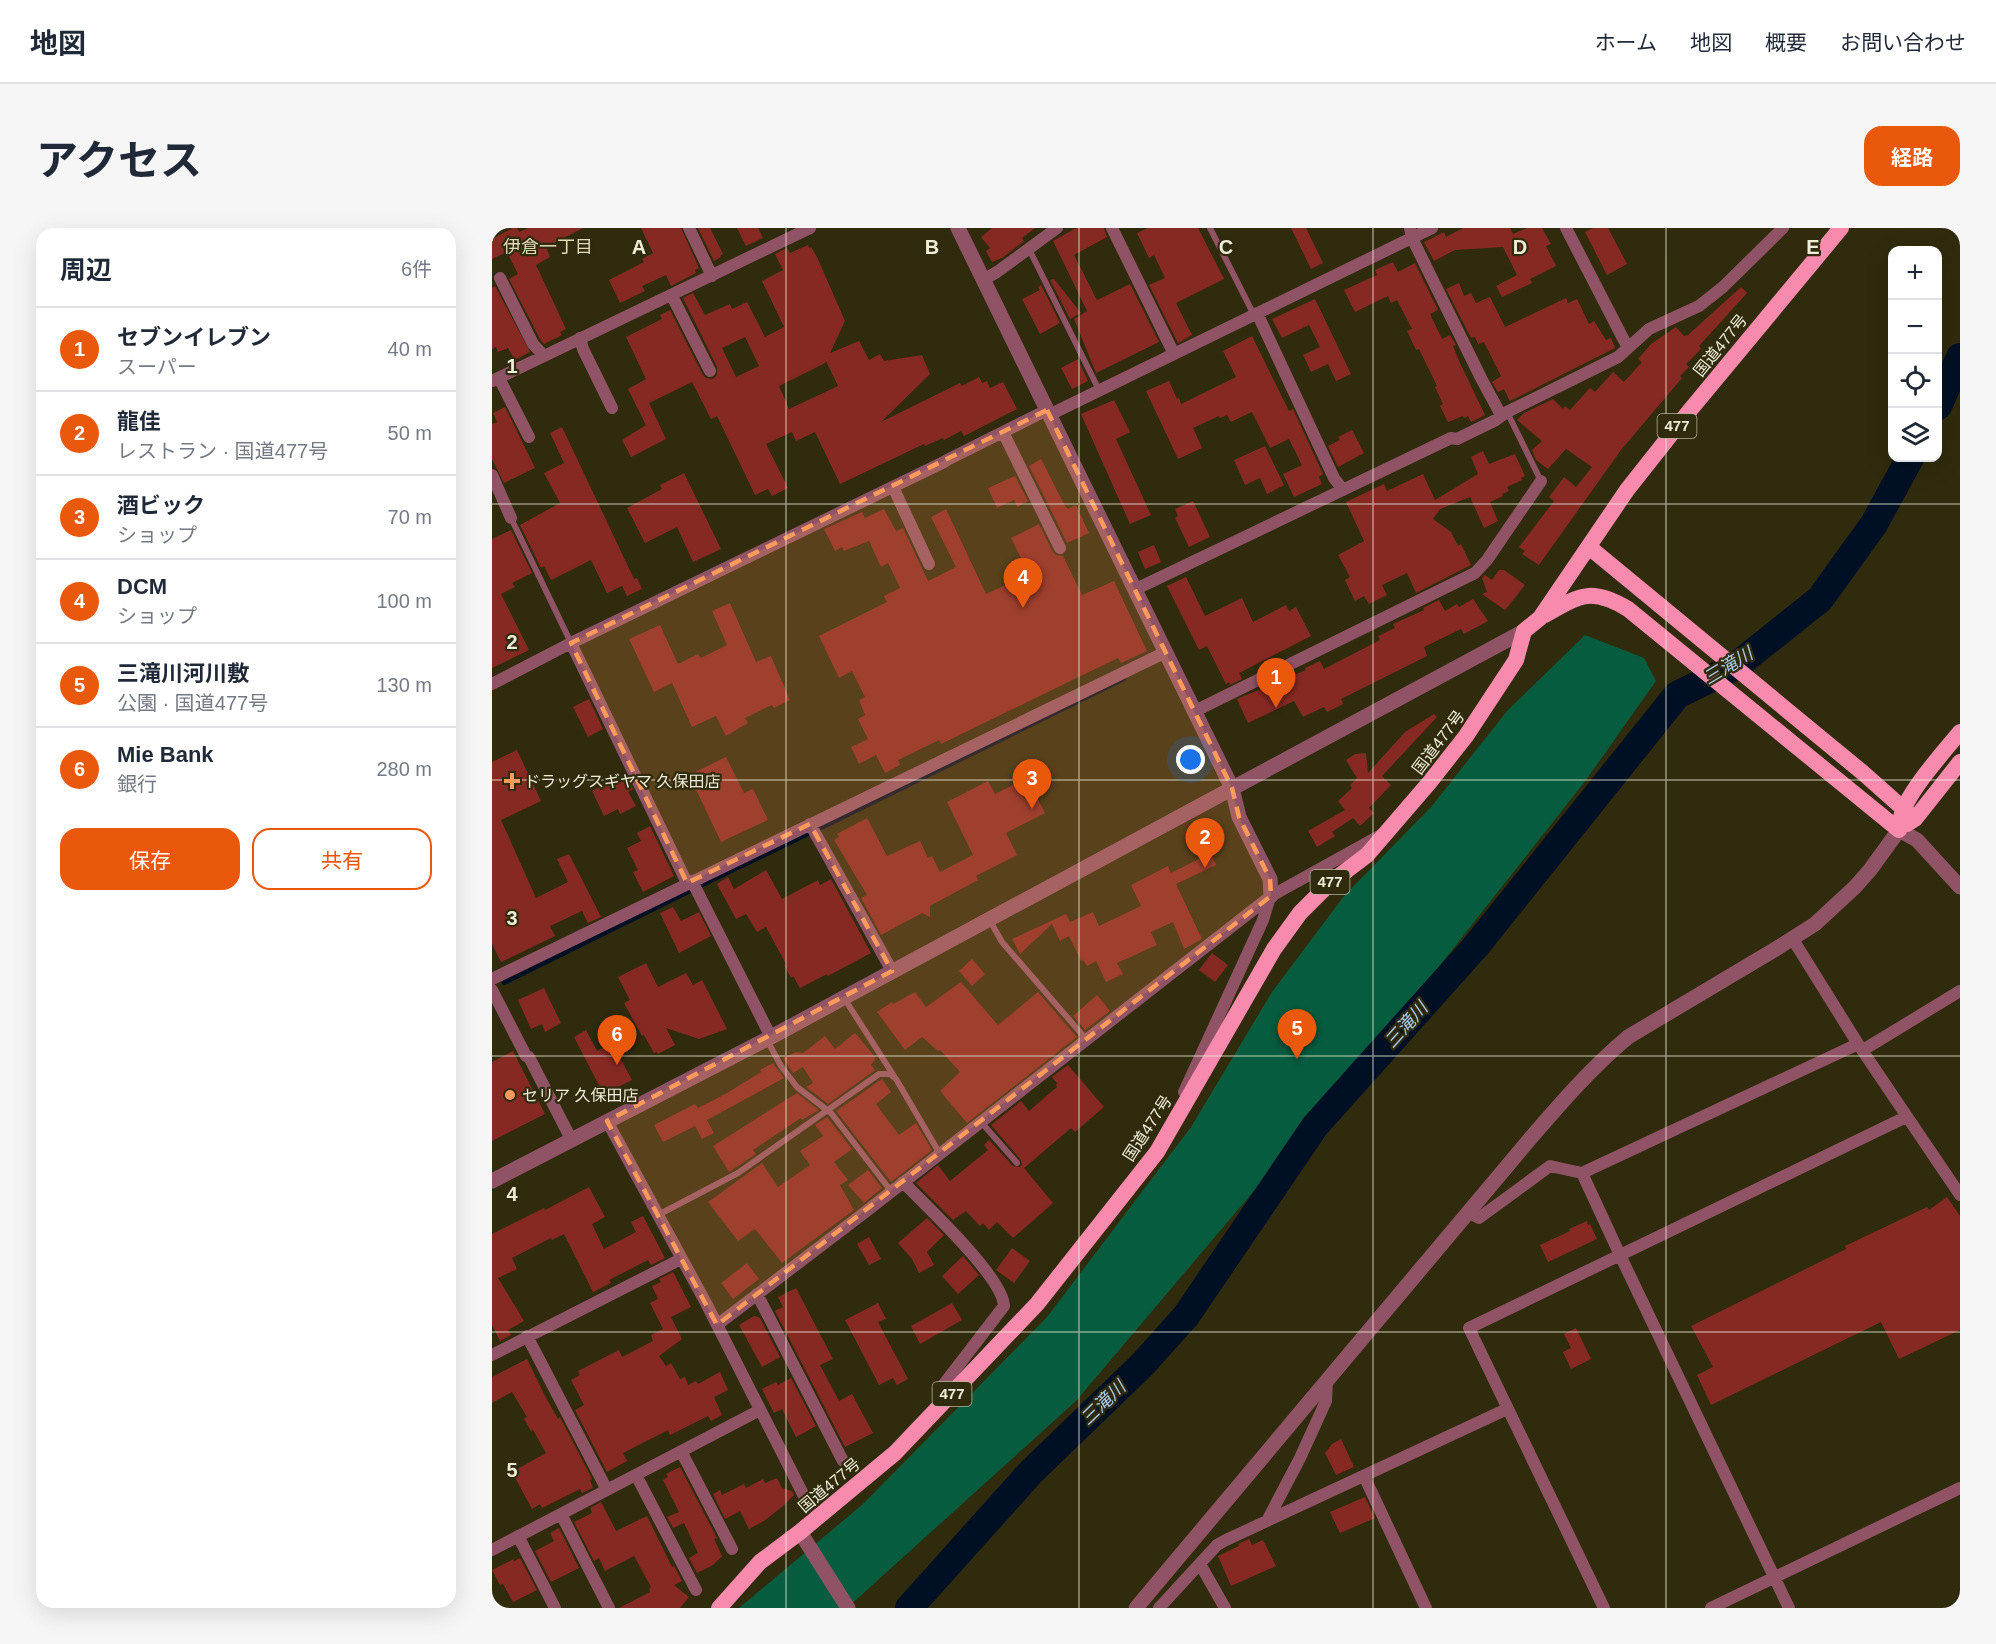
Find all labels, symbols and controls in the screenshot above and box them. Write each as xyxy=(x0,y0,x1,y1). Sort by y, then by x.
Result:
text: 地図 xyxy=(30,28,86,59)
text: ホーム xyxy=(1595,31,1657,54)
text: 地図 xyxy=(1690,31,1732,54)
text: 概要 xyxy=(1765,31,1807,54)
text: お問い合わせ xyxy=(1840,31,1966,54)
button: 経路 xyxy=(1864,126,1960,186)
text: アクセス xyxy=(36,137,202,184)
text: A xyxy=(632,236,646,258)
text: B xyxy=(925,236,939,258)
text: C xyxy=(1219,236,1233,258)
text: D xyxy=(1513,236,1527,258)
text: E xyxy=(1806,236,1820,258)
district label: 伊倉一丁目 xyxy=(503,237,593,257)
map controls xyxy=(1888,246,1942,462)
button: + xyxy=(1888,246,1942,300)
text: 周辺 xyxy=(60,255,112,285)
text: 6件 xyxy=(401,258,432,280)
button: − xyxy=(1888,300,1942,354)
street label: 国道477号 xyxy=(1690,311,1751,380)
text: セブンイレブン xyxy=(117,325,271,350)
text: 1 xyxy=(74,338,85,360)
text: 40 m xyxy=(388,338,432,360)
button: locate xyxy=(1888,354,1942,408)
text: 1 xyxy=(506,355,518,377)
text: スーパー xyxy=(117,356,197,378)
button: layers xyxy=(1888,408,1942,462)
text: 龍佳 xyxy=(117,409,161,434)
road number: 477 xyxy=(1658,414,1696,438)
text: 2 xyxy=(74,422,85,444)
text: 50 m xyxy=(388,422,432,444)
text: レストラン · 国道477号 xyxy=(117,440,328,462)
text: 酒ビック xyxy=(117,493,205,518)
text: 3 xyxy=(74,506,85,528)
text: 70 m xyxy=(388,506,432,528)
text: ショップ xyxy=(117,524,197,546)
pin: 4 xyxy=(1004,558,1042,608)
text: DCM xyxy=(117,574,167,599)
text: 4 xyxy=(74,590,85,612)
text: 100 m xyxy=(376,590,432,612)
text: ショップ xyxy=(117,605,197,627)
text: 2 xyxy=(506,631,518,653)
water label: 三滝川 xyxy=(1700,642,1758,688)
pin: 1 xyxy=(1256,658,1296,708)
text: 三滝川河川敷 xyxy=(117,661,249,686)
text: 5 xyxy=(74,674,85,696)
text: 130 m xyxy=(376,674,432,696)
text: 公園 · 国道477号 xyxy=(117,692,268,714)
street label: 国道477号 xyxy=(1409,707,1468,777)
text: Mie Bank xyxy=(117,742,214,767)
your location xyxy=(1176,745,1205,774)
text: 6 xyxy=(74,758,85,780)
text: 280 m xyxy=(376,758,432,780)
pin: 3 xyxy=(1012,760,1052,809)
text: 銀行 xyxy=(117,773,157,795)
place label: ドラッグスギヤマ 久保田店 xyxy=(524,773,720,790)
marker: ドラッグスギヤマ 久保田店 xyxy=(505,774,519,788)
pin: 2 xyxy=(1186,818,1224,868)
button: 保存 xyxy=(60,828,240,890)
button: 共有 xyxy=(252,828,432,890)
road number: 477 xyxy=(1310,870,1350,894)
text: 3 xyxy=(506,907,518,929)
water label: 三滝川 xyxy=(1381,997,1433,1052)
pin: 5 xyxy=(1278,1010,1316,1059)
pin: 6 xyxy=(598,1016,636,1065)
place label: セリア 久保田店 xyxy=(522,1087,638,1104)
marker: セリア 久保田店 xyxy=(503,1088,517,1102)
street label: 国道477号 xyxy=(1120,1092,1175,1164)
text: 4 xyxy=(506,1183,518,1205)
water label: 三滝川 xyxy=(1077,1376,1131,1429)
road number: 477 xyxy=(932,1382,972,1406)
street label: 国道477号 xyxy=(795,1455,863,1516)
text: 5 xyxy=(506,1459,518,1481)

